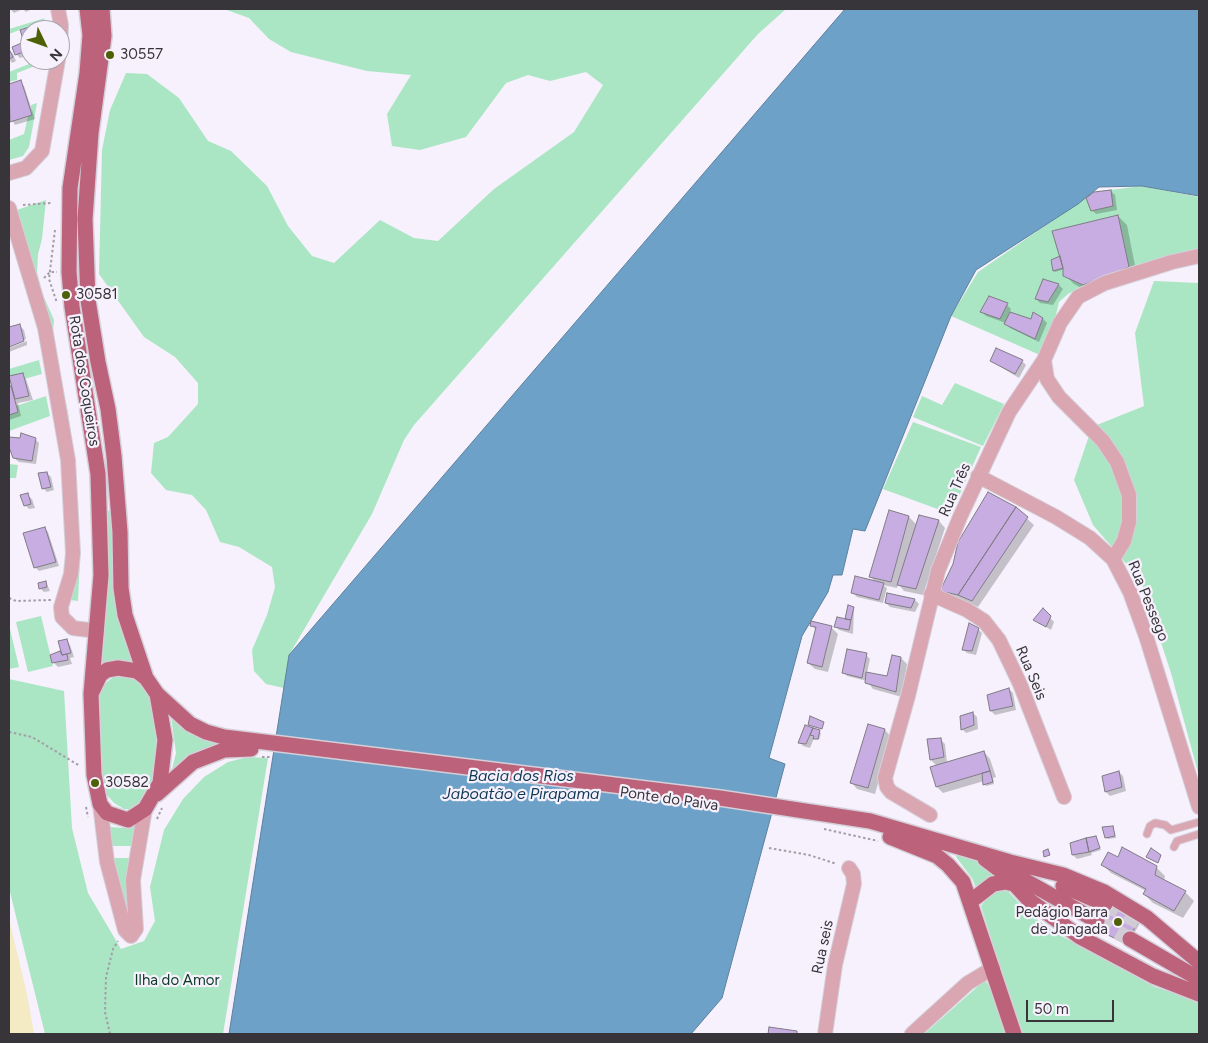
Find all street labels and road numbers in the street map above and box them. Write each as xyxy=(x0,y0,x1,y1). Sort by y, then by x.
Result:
street label: Rota dos Coqueiros xyxy=(65,314,103,448)
street label: Rua Três xyxy=(935,460,975,520)
street label: Rua Pessego xyxy=(1124,558,1172,644)
street label: Rua Seis xyxy=(1012,643,1050,703)
street label: Ponte do Paiva xyxy=(619,783,719,815)
street label: Rua seis xyxy=(809,918,837,976)

